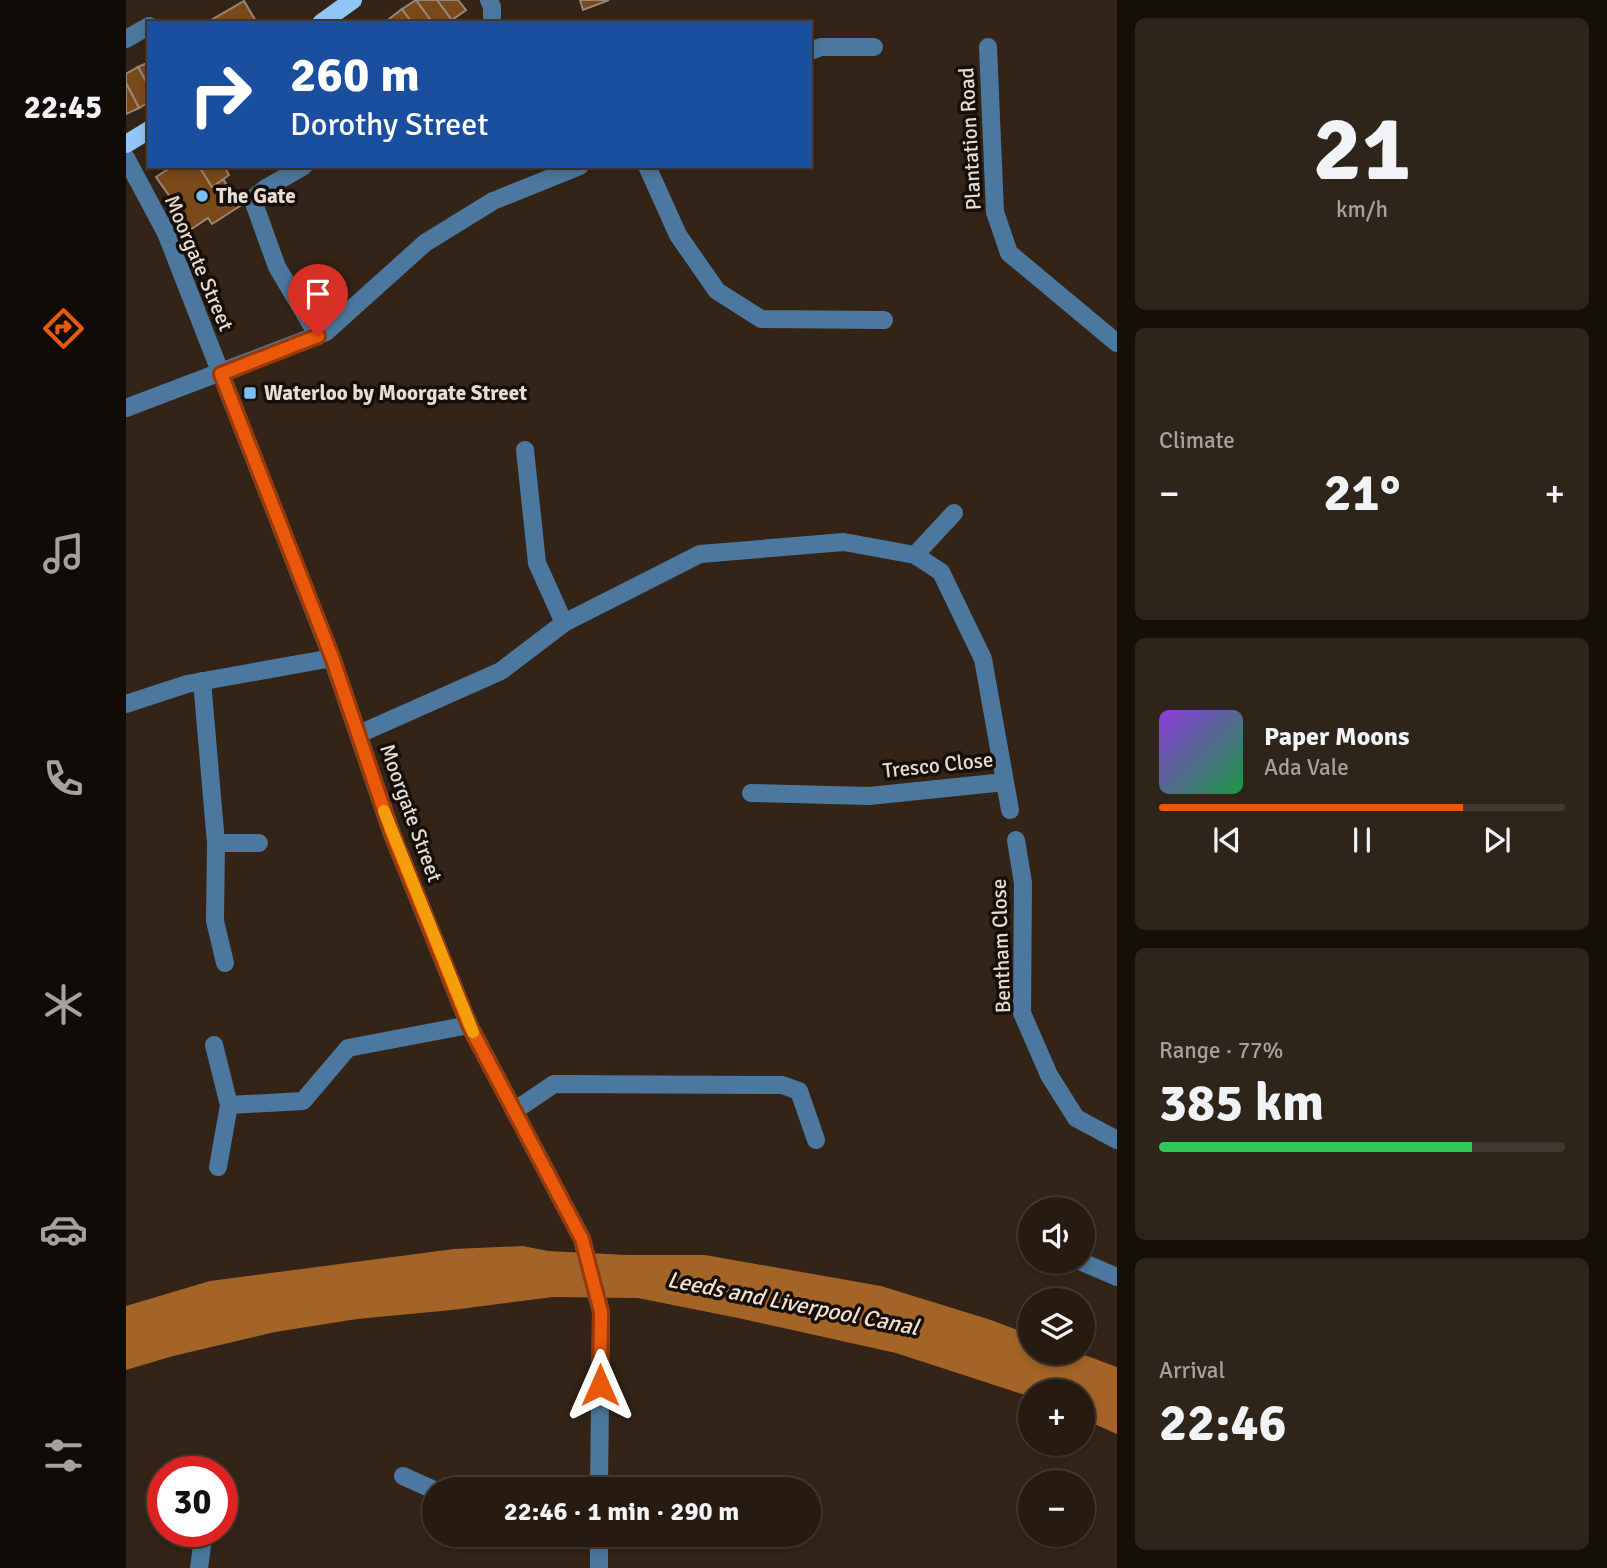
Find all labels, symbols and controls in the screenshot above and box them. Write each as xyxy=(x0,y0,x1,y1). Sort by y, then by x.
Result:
text: 260 m xyxy=(290,45,420,105)
icon: right xyxy=(175,49,266,140)
street label: Plantation Road xyxy=(953,67,987,211)
text: 22:45 xyxy=(24,88,102,127)
text: 21 xyxy=(1313,93,1411,206)
text: Dorothy Street xyxy=(290,105,488,144)
place label: The Gate xyxy=(216,183,296,209)
marker: The Gate xyxy=(194,188,210,204)
street label: Moorgate Street xyxy=(159,191,239,335)
text: km/h xyxy=(1336,195,1388,224)
pin xyxy=(288,264,348,336)
icon: arrive xyxy=(299,275,337,313)
icon: directions xyxy=(39,304,88,353)
place label: Waterloo by Moorgate Street xyxy=(264,380,527,406)
marker: Waterloo by Moorgate Street xyxy=(242,385,258,401)
text: Climate xyxy=(1159,426,1235,455)
text: 21° xyxy=(1324,461,1400,525)
text: − xyxy=(1159,470,1180,517)
text: + xyxy=(1544,470,1565,517)
icon: music xyxy=(39,529,88,578)
text: Paper Moons xyxy=(1264,721,1410,753)
street label: Moorgate Street xyxy=(374,740,448,886)
street label: Tresco Close xyxy=(881,746,995,784)
text: Ada Vale xyxy=(1264,753,1349,782)
icon: phone xyxy=(39,754,88,803)
icon: previous xyxy=(1208,821,1246,859)
icon: pause xyxy=(1343,821,1381,859)
icon: next xyxy=(1478,821,1516,859)
street label: Bentham Close xyxy=(986,878,1016,1014)
icon: climate xyxy=(39,980,88,1029)
text: Range · 77% xyxy=(1159,1036,1283,1065)
text: 385 km xyxy=(1159,1071,1324,1135)
map controls xyxy=(1018,1197,1095,1547)
button: sound xyxy=(1018,1197,1095,1274)
icon: car xyxy=(39,1205,88,1254)
water label: Leeds and Liverpool Canal xyxy=(665,1265,923,1342)
button: layers xyxy=(1018,1288,1095,1365)
position arrow xyxy=(563,1348,637,1422)
text: Arrival xyxy=(1159,1356,1225,1385)
button: + xyxy=(1018,1379,1095,1456)
text: 22:46 xyxy=(1159,1391,1287,1455)
icon: filters xyxy=(39,1431,88,1480)
speed limit sign: 30 xyxy=(147,1456,238,1547)
button: − xyxy=(1018,1470,1095,1547)
text: 22:46 · 1 min · 290 m xyxy=(504,1496,739,1528)

